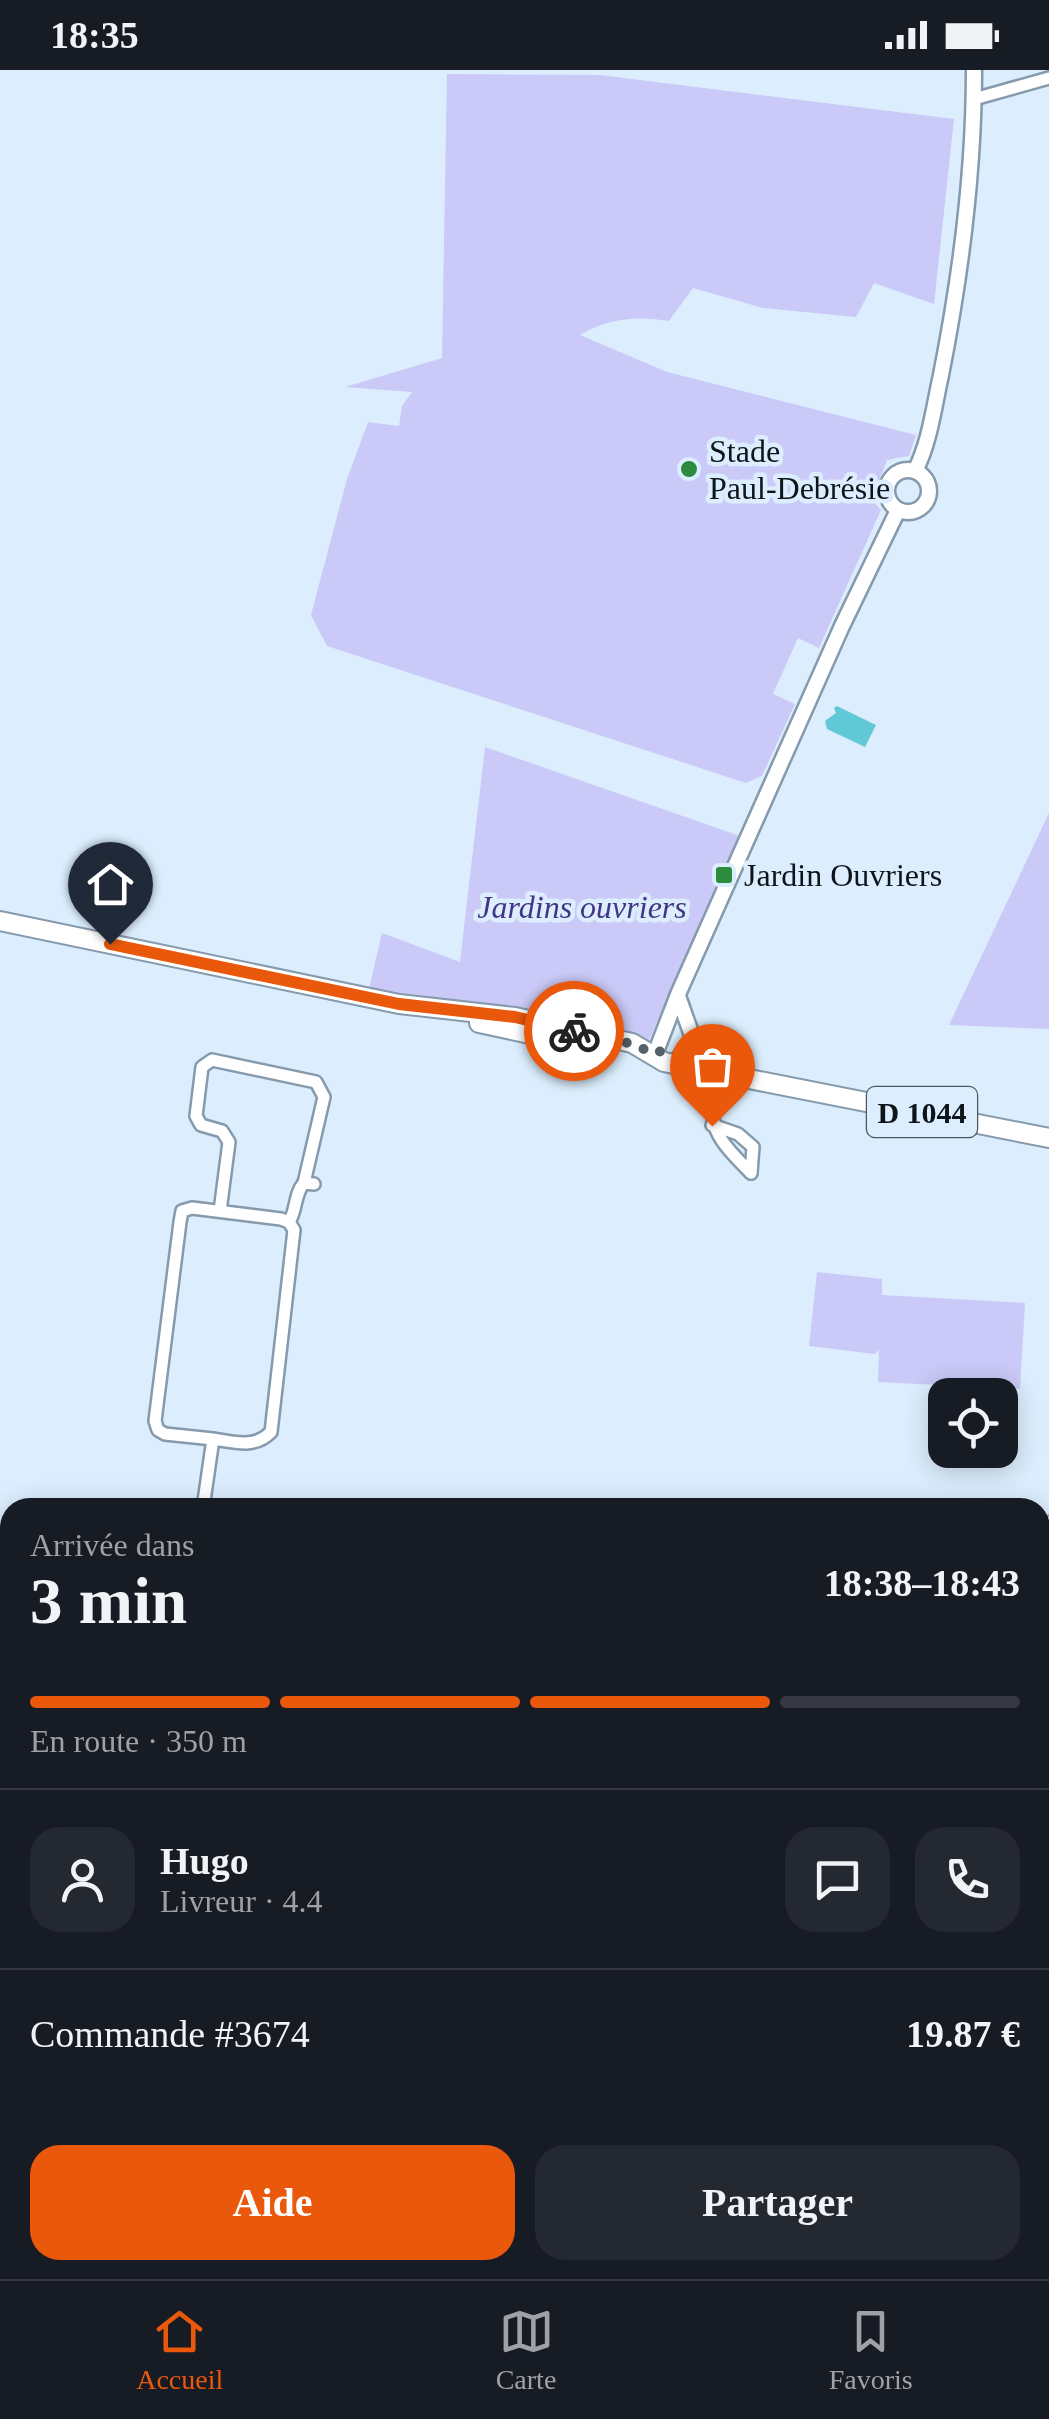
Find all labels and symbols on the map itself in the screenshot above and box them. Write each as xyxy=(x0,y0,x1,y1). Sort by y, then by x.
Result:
place label: Stade Paul-Debrésie xyxy=(709,433,890,506)
marker: Stade Paul-Debrésie xyxy=(678,458,700,480)
pin xyxy=(68,842,153,945)
place label: Jardin Ouvriers xyxy=(744,857,942,893)
marker: Jardin Ouvriers xyxy=(713,864,735,886)
park label: Jardins ouvriers xyxy=(477,889,687,925)
courier xyxy=(524,981,624,1081)
pin xyxy=(670,1024,755,1127)
road number: D 1044 xyxy=(867,1087,977,1137)

